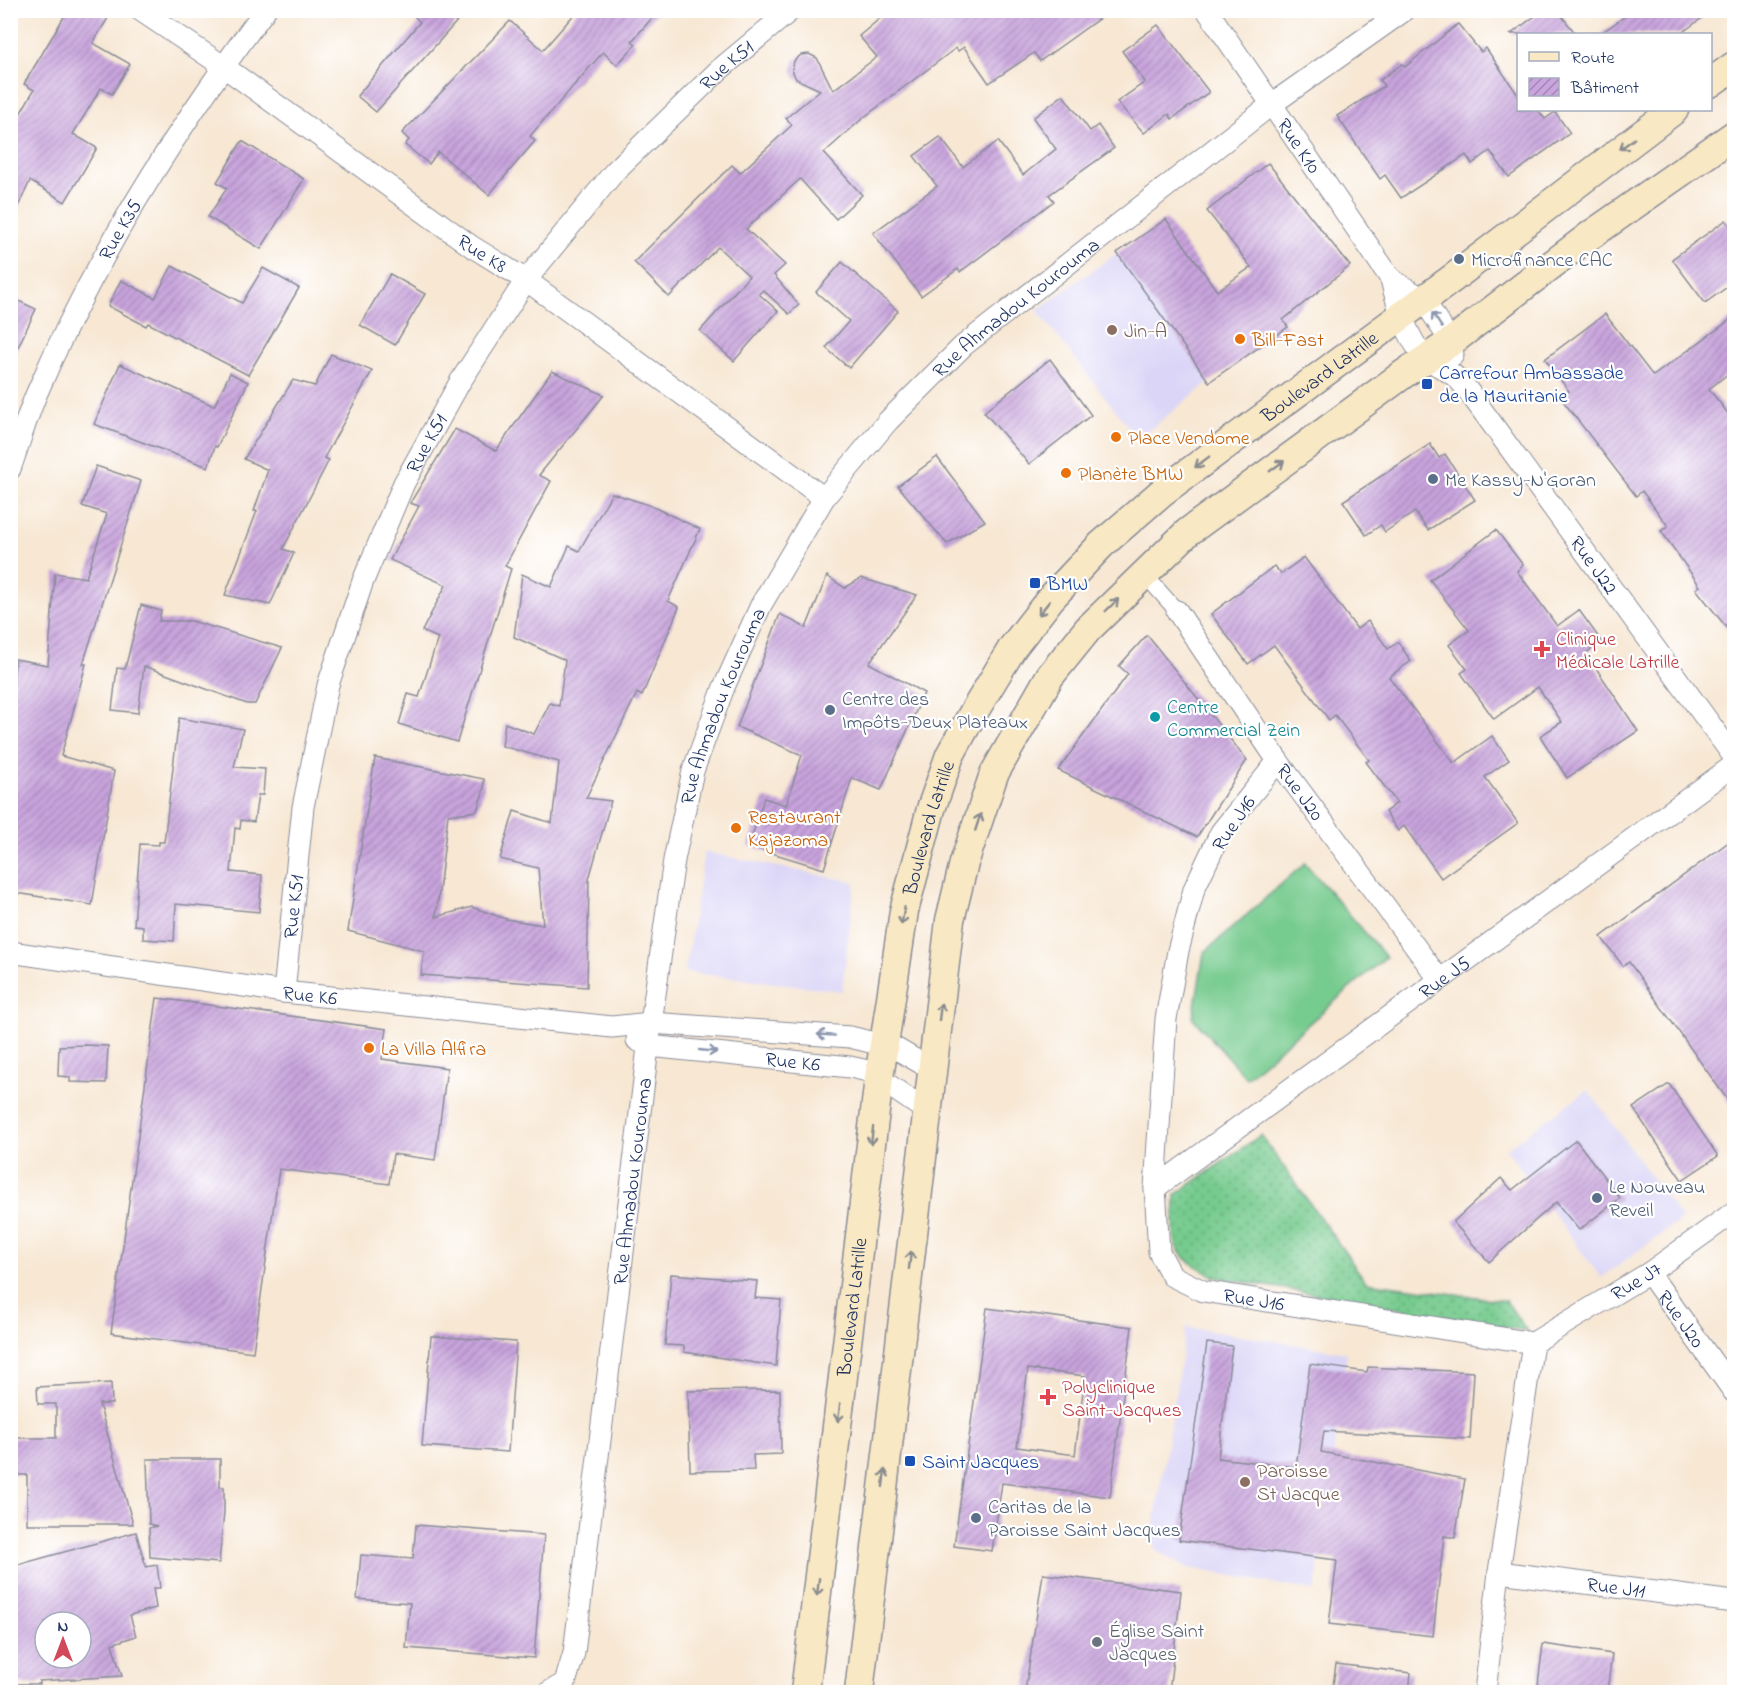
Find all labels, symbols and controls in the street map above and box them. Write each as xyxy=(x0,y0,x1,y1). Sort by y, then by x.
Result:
legend xyxy=(1517,33,1712,111)
street label: Rue K51 xyxy=(694,35,761,98)
text: Route xyxy=(1571,46,1616,72)
text: Bâtiment xyxy=(1570,76,1639,102)
street label: Rue K10 xyxy=(1268,113,1327,180)
one-way arrow xyxy=(1620,138,1636,151)
street label: Rue K35 xyxy=(93,195,151,266)
street label: Rue K8 xyxy=(450,228,512,282)
street label: Rue Ahmadou Kourouma xyxy=(927,232,1107,386)
place label: Microfinance CAC xyxy=(1471,247,1613,276)
marker: Microfinance CAC xyxy=(1452,252,1466,266)
one-way arrow xyxy=(1430,312,1442,329)
place label: Jin-A xyxy=(1124,318,1167,347)
marker: Jin-A xyxy=(1105,323,1119,337)
street label: Boulevard Latrille xyxy=(1255,325,1385,432)
place label: Bill-Fast xyxy=(1251,327,1324,356)
marker: Bill-Fast xyxy=(1233,332,1247,346)
place label: Carrefour Ambassade de la Mauritanie xyxy=(1439,360,1624,412)
marker: Carrefour Ambassade de la Mauritanie xyxy=(1420,377,1434,391)
street label: Rue K51 xyxy=(400,409,456,479)
place label: Place Vendome xyxy=(1128,425,1250,454)
marker: Place Vendome xyxy=(1109,430,1123,444)
one-way arrow xyxy=(1195,456,1211,469)
one-way arrow xyxy=(1269,460,1285,472)
place label: Planète BMW xyxy=(1078,461,1183,490)
marker: Planète BMW xyxy=(1059,466,1073,480)
place label: Me Kassy-N'Goran xyxy=(1445,467,1596,496)
marker: Me Kassy-N'Goran xyxy=(1426,472,1440,486)
street label: Rue J22 xyxy=(1561,531,1623,601)
place label: BMW xyxy=(1046,571,1088,600)
marker: BMW xyxy=(1028,576,1042,590)
one-way arrow xyxy=(1105,598,1120,612)
one-way arrow xyxy=(1037,600,1050,616)
street label: Rue Ahmadou Kourouma xyxy=(674,604,775,807)
place label: Clinique Médicale Latrille xyxy=(1556,626,1679,678)
marker: Clinique Médicale Latrille xyxy=(1533,640,1551,658)
place label: Centre des Impôts-Deux Plateaux xyxy=(842,686,1028,738)
place label: Centre Commercial Zein xyxy=(1167,694,1300,746)
marker: Centre des Impôts-Deux Plateaux xyxy=(823,703,837,717)
marker: Centre Commercial Zein xyxy=(1148,710,1162,724)
street label: Boulevard Latrille xyxy=(897,757,964,900)
street label: Rue J20 xyxy=(1268,759,1330,828)
street label: Rue J16 xyxy=(1206,791,1264,858)
place label: Restaurant Kajazoma xyxy=(748,804,841,856)
one-way arrow xyxy=(973,813,984,832)
marker: Restaurant Kajazoma xyxy=(729,821,743,835)
street label: Rue K51 xyxy=(278,873,313,940)
one-way arrow xyxy=(897,905,908,925)
street label: Rue J5 xyxy=(1414,950,1477,1008)
street label: Rue K6 xyxy=(281,980,339,1015)
one-way arrow xyxy=(934,1003,945,1023)
one-way arrow xyxy=(817,1029,837,1040)
place label: La Villa Alfira xyxy=(381,1036,486,1065)
marker: La Villa Alfira xyxy=(362,1041,376,1055)
one-way arrow xyxy=(697,1046,717,1057)
street label: Rue K6 xyxy=(764,1046,822,1081)
street label: Rue Ahmadou Kourouma xyxy=(607,1076,661,1287)
one-way arrow xyxy=(866,1125,877,1145)
place label: Le Nouveau Reveil xyxy=(1609,1174,1705,1226)
marker: Le Nouveau Reveil xyxy=(1590,1191,1604,1205)
street label: Boulevard Latrille xyxy=(831,1236,877,1379)
one-way arrow xyxy=(905,1251,916,1271)
street label: Rue J7 xyxy=(1606,1256,1668,1310)
street label: Rue J16 xyxy=(1221,1282,1286,1321)
street label: Rue J20 xyxy=(1649,1285,1710,1355)
place label: Polyclinique Saint-Jacques xyxy=(1062,1374,1182,1426)
marker: Polyclinique Saint-Jacques xyxy=(1039,1388,1057,1406)
one-way arrow xyxy=(833,1402,844,1422)
place label: Saint Jacques xyxy=(922,1449,1039,1478)
marker: Saint Jacques xyxy=(903,1454,917,1468)
place label: Paroisse St Jacque xyxy=(1257,1458,1340,1510)
one-way arrow xyxy=(878,1468,889,1488)
marker: Paroisse St Jacque xyxy=(1238,1475,1252,1489)
place label: Caritas de la Paroisse Saint Jacques xyxy=(988,1494,1181,1546)
marker: Caritas de la Paroisse Saint Jacques xyxy=(969,1511,983,1525)
street label: Rue J11 xyxy=(1585,1571,1647,1608)
one-way arrow xyxy=(812,1576,823,1596)
north arrow xyxy=(33,1610,93,1670)
text: N xyxy=(58,1615,69,1639)
place label: Église Saint Jacques xyxy=(1109,1618,1205,1670)
marker: Église Saint Jacques xyxy=(1090,1635,1104,1649)

